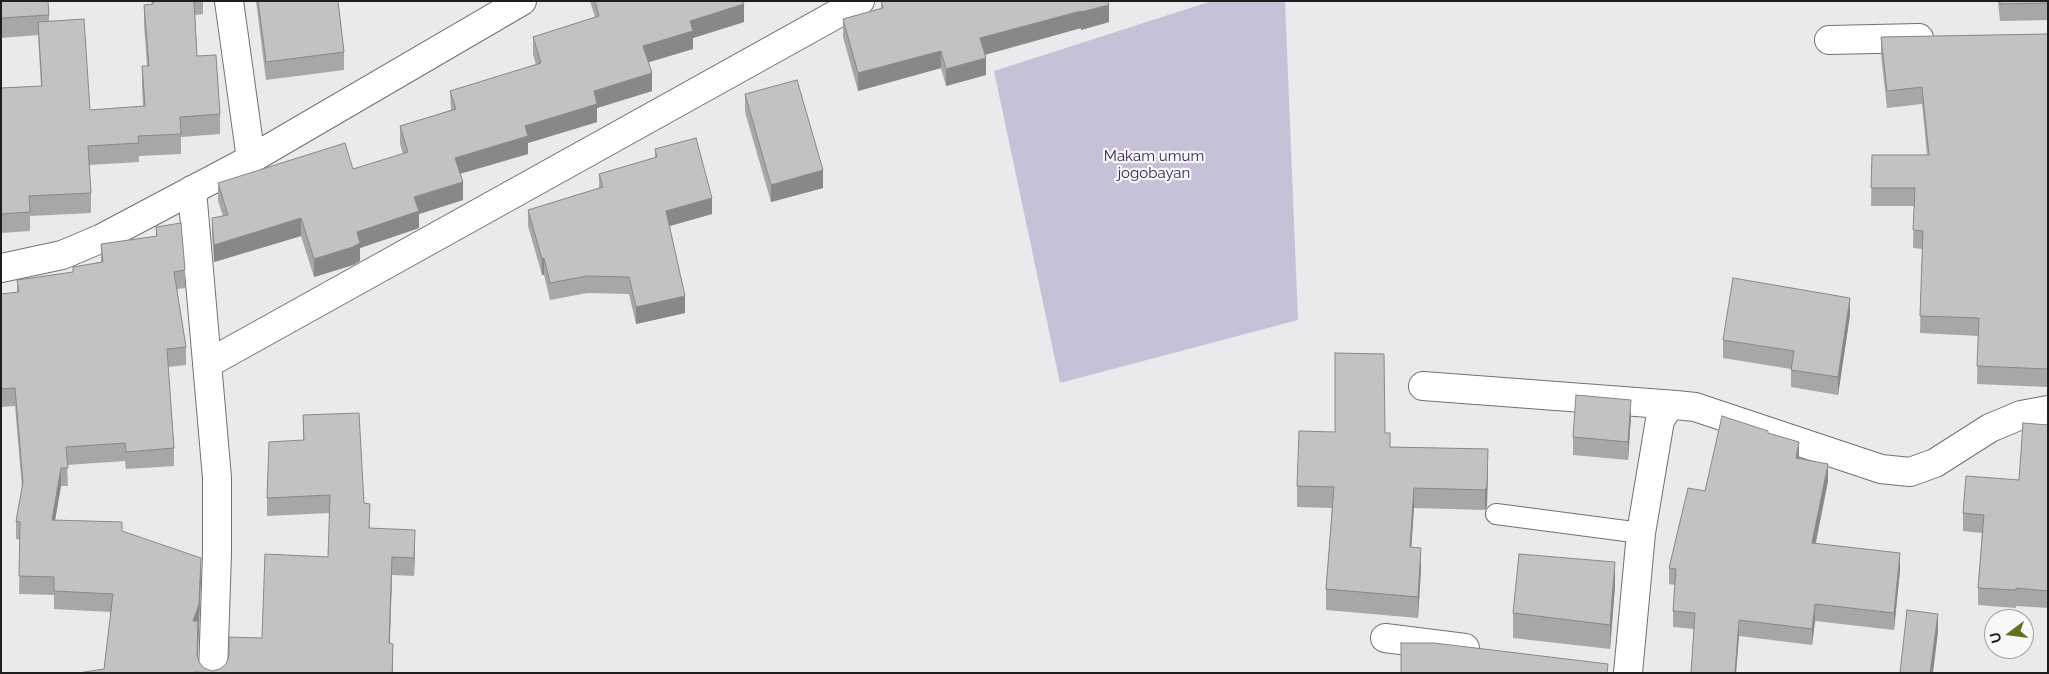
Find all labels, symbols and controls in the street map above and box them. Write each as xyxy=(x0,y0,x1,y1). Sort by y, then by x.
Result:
park label: Makam umum jogobayan xyxy=(1104,147,1204,182)
north arrow xyxy=(1984,609,2034,659)
text: U xyxy=(1986,630,2005,645)

